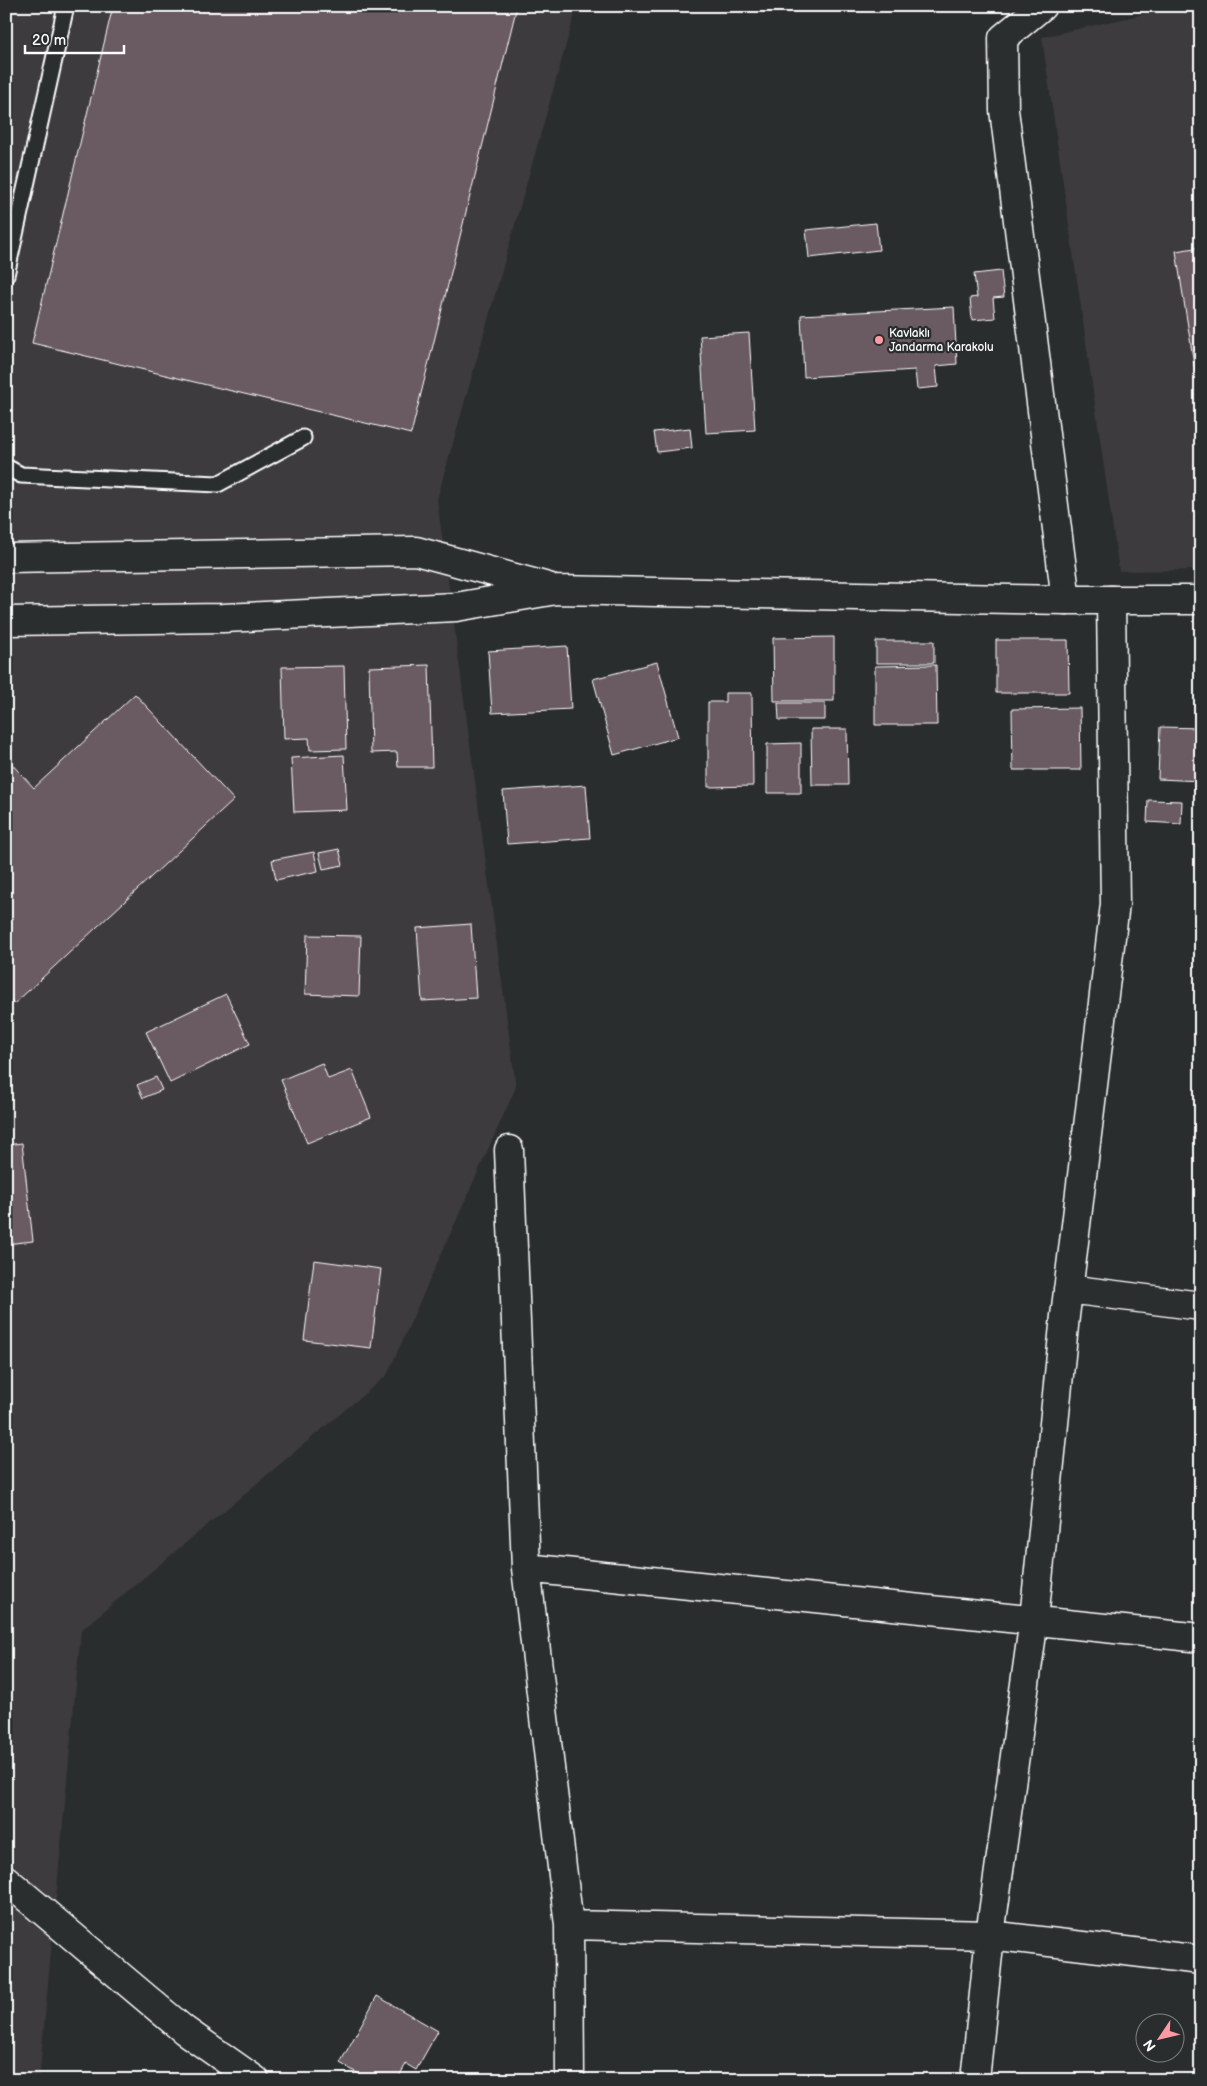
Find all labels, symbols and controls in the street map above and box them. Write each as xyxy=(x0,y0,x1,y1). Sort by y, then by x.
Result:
scale bar xyxy=(25,22,124,54)
text: 20 m xyxy=(32,31,66,50)
place label: Kavlaklı Jandarma Karakolu xyxy=(889,326,994,355)
marker: Kavlaklı Jandarma Karakolu xyxy=(873,334,885,346)
north arrow xyxy=(1134,2014,1184,2064)
text: N xyxy=(1140,2036,1160,2054)

